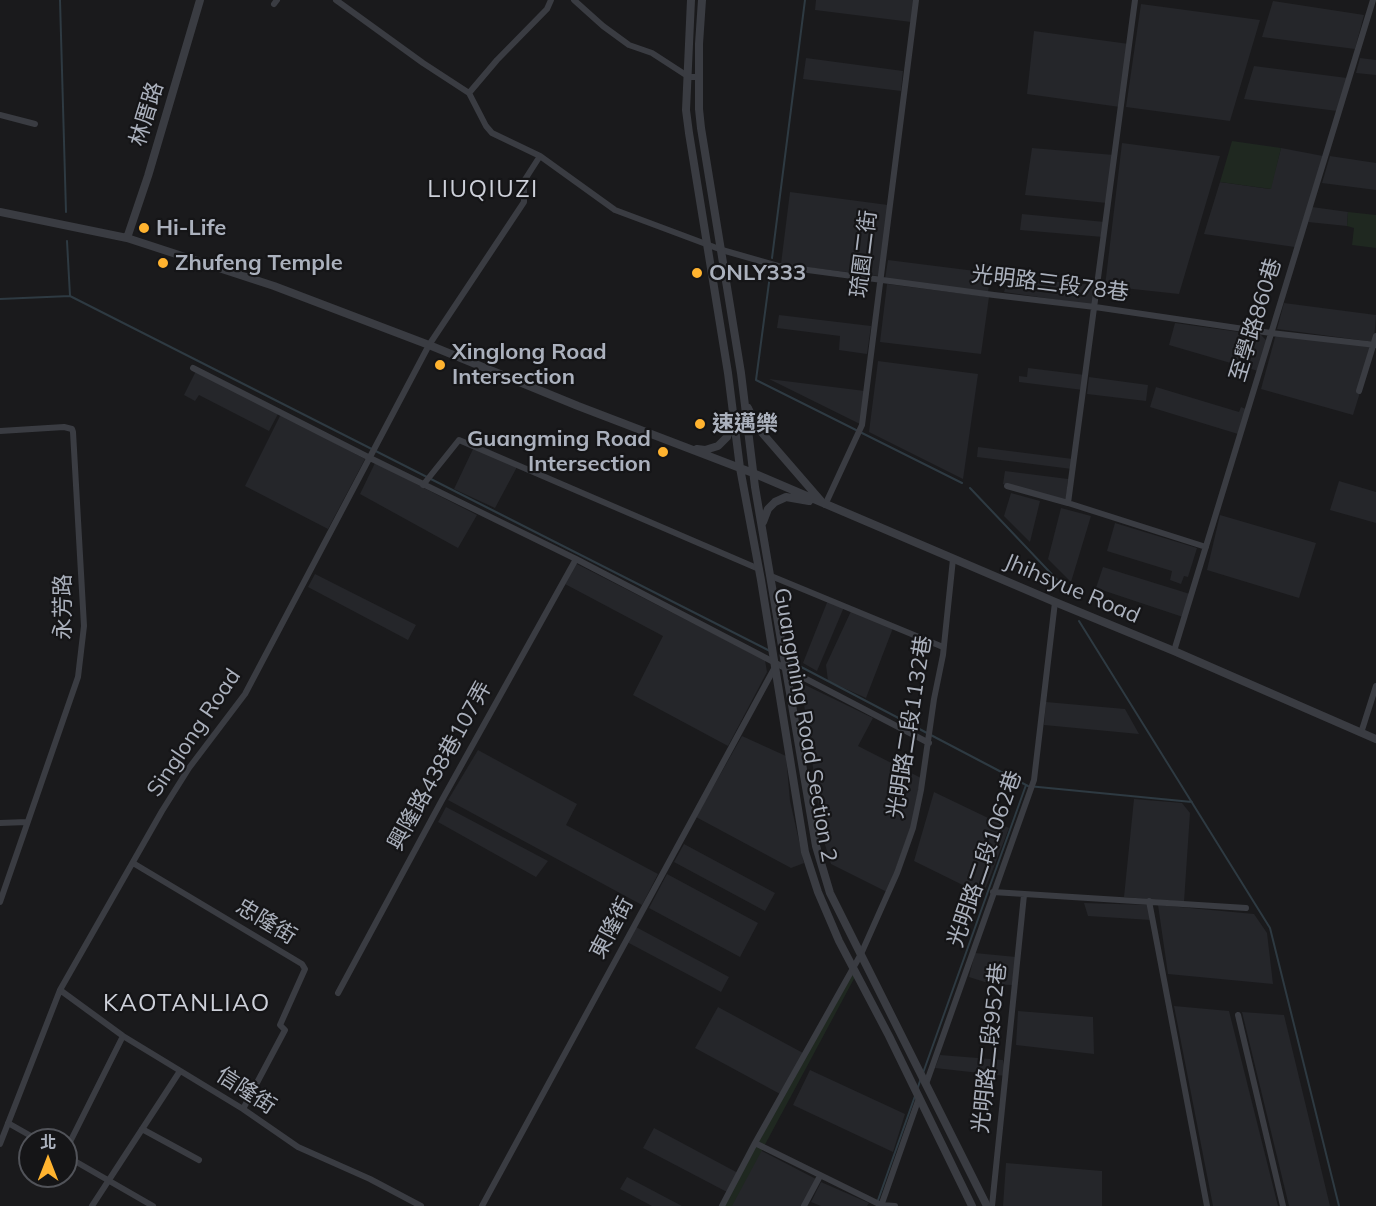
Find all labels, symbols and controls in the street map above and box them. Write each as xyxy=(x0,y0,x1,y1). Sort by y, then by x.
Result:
street label: 林厝路 xyxy=(125,79,169,149)
district label: LIUQIUZI xyxy=(427,176,539,204)
street label: 琉園二街 xyxy=(846,209,882,299)
place label: Hi-Life xyxy=(156,215,226,241)
marker: Hi-Life xyxy=(137,221,151,235)
place label: Zhufeng Temple xyxy=(175,250,343,276)
street label: 至學路860巷 xyxy=(1225,255,1287,385)
marker: Zhufeng Temple xyxy=(156,256,170,270)
place label: ONLY333 xyxy=(709,260,806,286)
street label: 光明路三段78巷 xyxy=(970,261,1130,307)
marker: ONLY333 xyxy=(690,266,704,280)
place label: Xinglong Road Intersection xyxy=(452,339,607,390)
marker: Xinglong Road Intersection xyxy=(433,358,447,372)
place label: 速邁樂 xyxy=(712,411,778,437)
marker: 速邁樂 xyxy=(693,417,707,431)
place label: Guangming Road Intersection xyxy=(467,426,651,478)
marker: Guangming Road Intersection xyxy=(656,445,670,459)
street label: Jhihsyue Road xyxy=(1000,549,1144,629)
street label: 永芳路 xyxy=(50,574,76,640)
street label: Guangming Road Section 2 xyxy=(768,586,842,864)
street label: 光明路二段1132巷 xyxy=(883,634,937,820)
street label: Singlong Road xyxy=(141,664,247,802)
street label: 興隆路438巷107弄 xyxy=(383,677,497,855)
street label: 光明路二段1062巷 xyxy=(942,767,1028,951)
street label: 東隆街 xyxy=(585,893,639,963)
street label: 忠隆街 xyxy=(231,894,301,950)
street label: 光明路二段952巷 xyxy=(968,961,1012,1135)
district label: KAOTANLIAO xyxy=(103,990,271,1018)
street label: 信隆街 xyxy=(211,1062,281,1120)
north arrow xyxy=(18,1128,78,1188)
text: 北 xyxy=(40,1132,56,1152)

